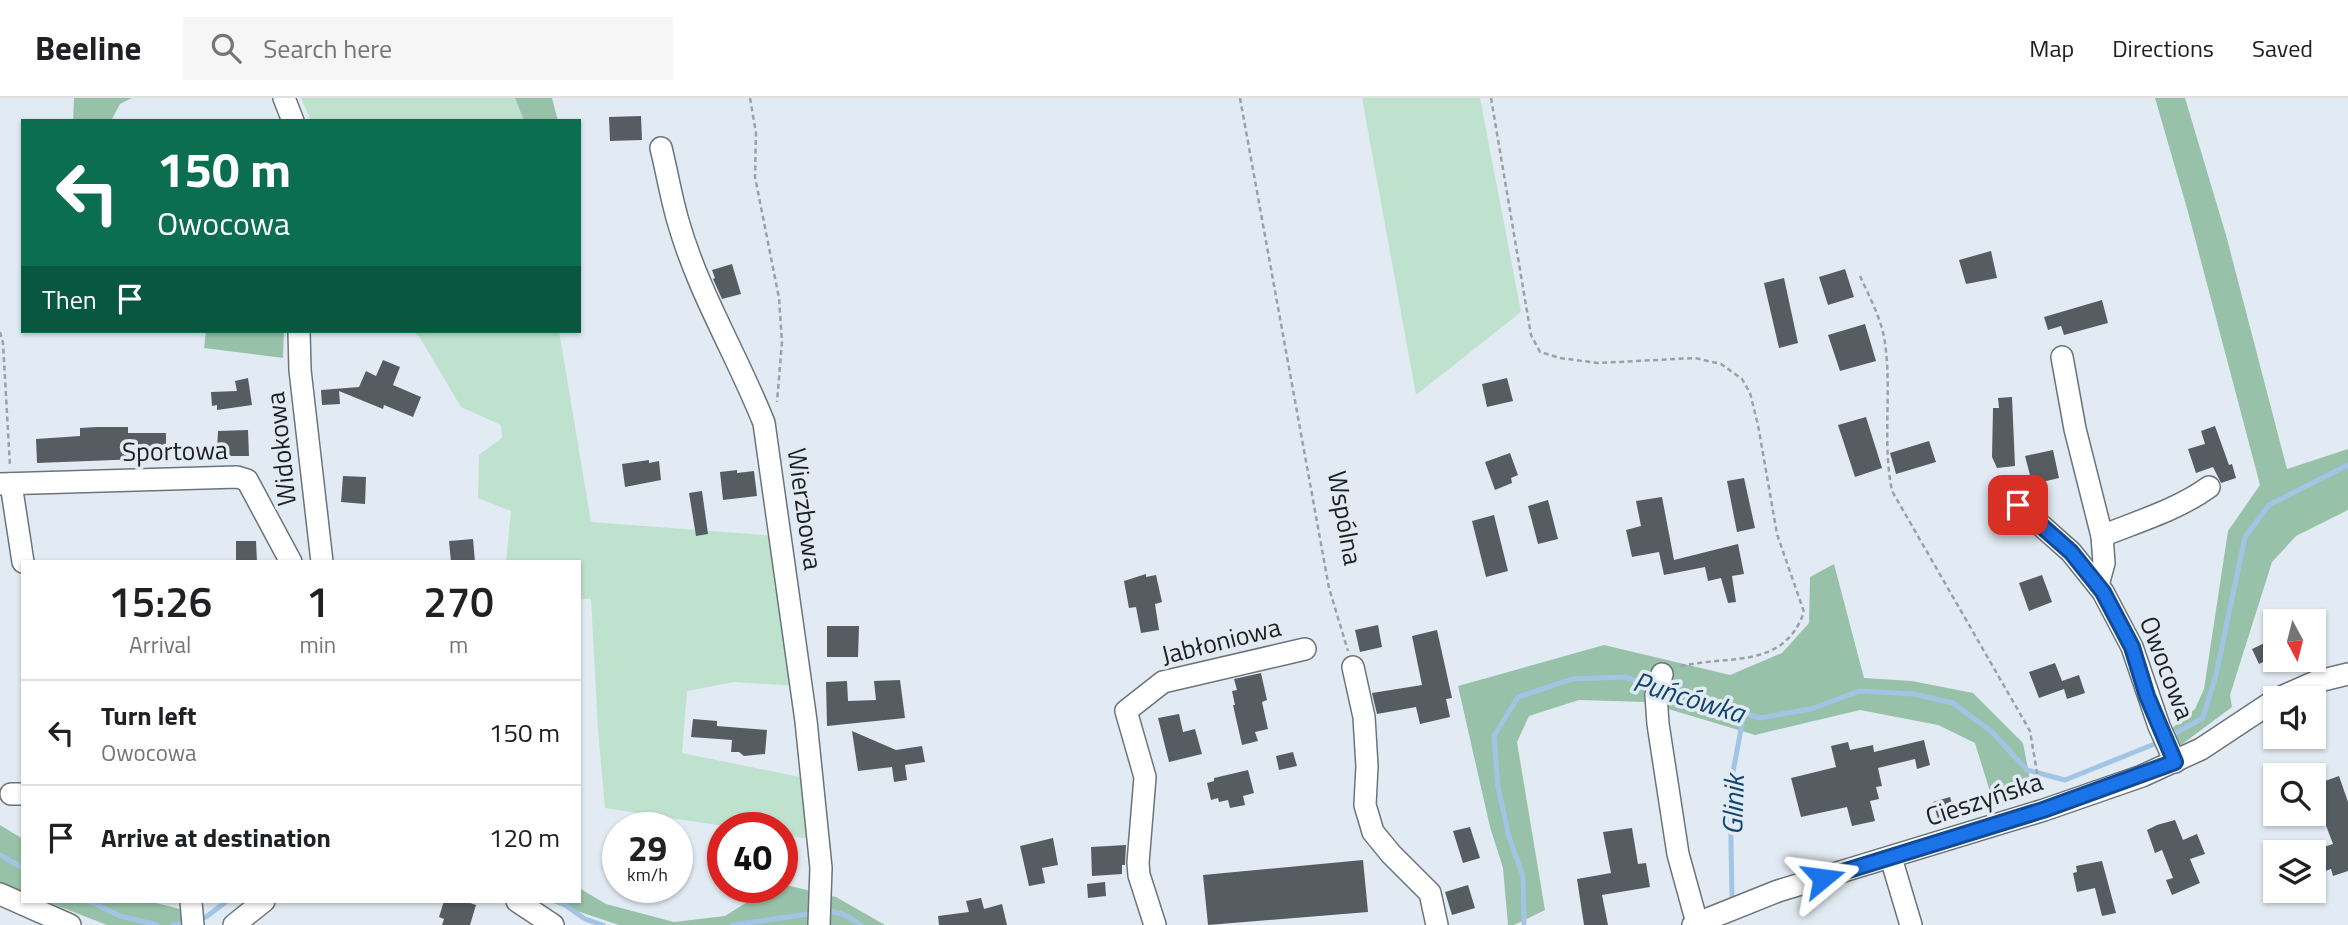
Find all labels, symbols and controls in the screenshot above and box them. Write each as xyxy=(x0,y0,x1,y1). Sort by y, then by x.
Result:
search box xyxy=(183,17,673,80)
text: Beeline xyxy=(35,23,141,73)
icon: search xyxy=(207,29,245,67)
text: Search here xyxy=(263,29,392,68)
text: Map xyxy=(2029,30,2074,66)
text: Directions xyxy=(2112,30,2214,66)
text: Saved xyxy=(2252,30,2313,66)
text: 150 m xyxy=(157,131,291,206)
icon: left xyxy=(42,147,133,238)
text: Owocowa xyxy=(157,199,290,247)
text: Then xyxy=(42,280,97,319)
icon: arrive xyxy=(111,280,149,318)
street label: Widokowa xyxy=(255,390,306,508)
street label: Sportowa xyxy=(122,430,228,471)
street label: Wierzbowa xyxy=(778,445,833,572)
street label: Wspólna xyxy=(1318,468,1373,568)
pin xyxy=(1988,475,2048,535)
icon: arrive xyxy=(1999,486,2037,524)
text: 15:26 xyxy=(108,569,212,633)
text: 1 xyxy=(306,569,330,633)
text: 270 xyxy=(423,569,494,633)
street label: Jabłoniowa xyxy=(1157,607,1285,674)
north arrow xyxy=(2263,609,2326,672)
map controls xyxy=(2263,609,2326,903)
street label: Owocowa xyxy=(2130,610,2205,725)
text: Arrival xyxy=(129,627,191,662)
text: min xyxy=(299,627,336,662)
text: m xyxy=(449,627,468,662)
water label: Puńcówka xyxy=(1628,659,1752,734)
button: sound xyxy=(2263,686,2326,749)
text: Turn left xyxy=(101,696,196,735)
text: 150 m xyxy=(489,713,560,752)
icon: left xyxy=(42,714,80,752)
text: Owocowa xyxy=(101,735,197,770)
street label: Cieszyńska xyxy=(1920,761,2047,836)
button: search xyxy=(2263,763,2326,826)
water label: Glinik xyxy=(1710,771,1755,836)
speed limit sign: 40 xyxy=(707,812,798,903)
text: Arrive at destination xyxy=(101,818,331,857)
text: 120 m xyxy=(489,818,560,857)
icon: arrive xyxy=(42,819,80,857)
text: 29 xyxy=(628,821,667,875)
button: layers xyxy=(2263,840,2326,903)
position arrow xyxy=(1786,841,1860,915)
text: km/h xyxy=(627,861,668,888)

